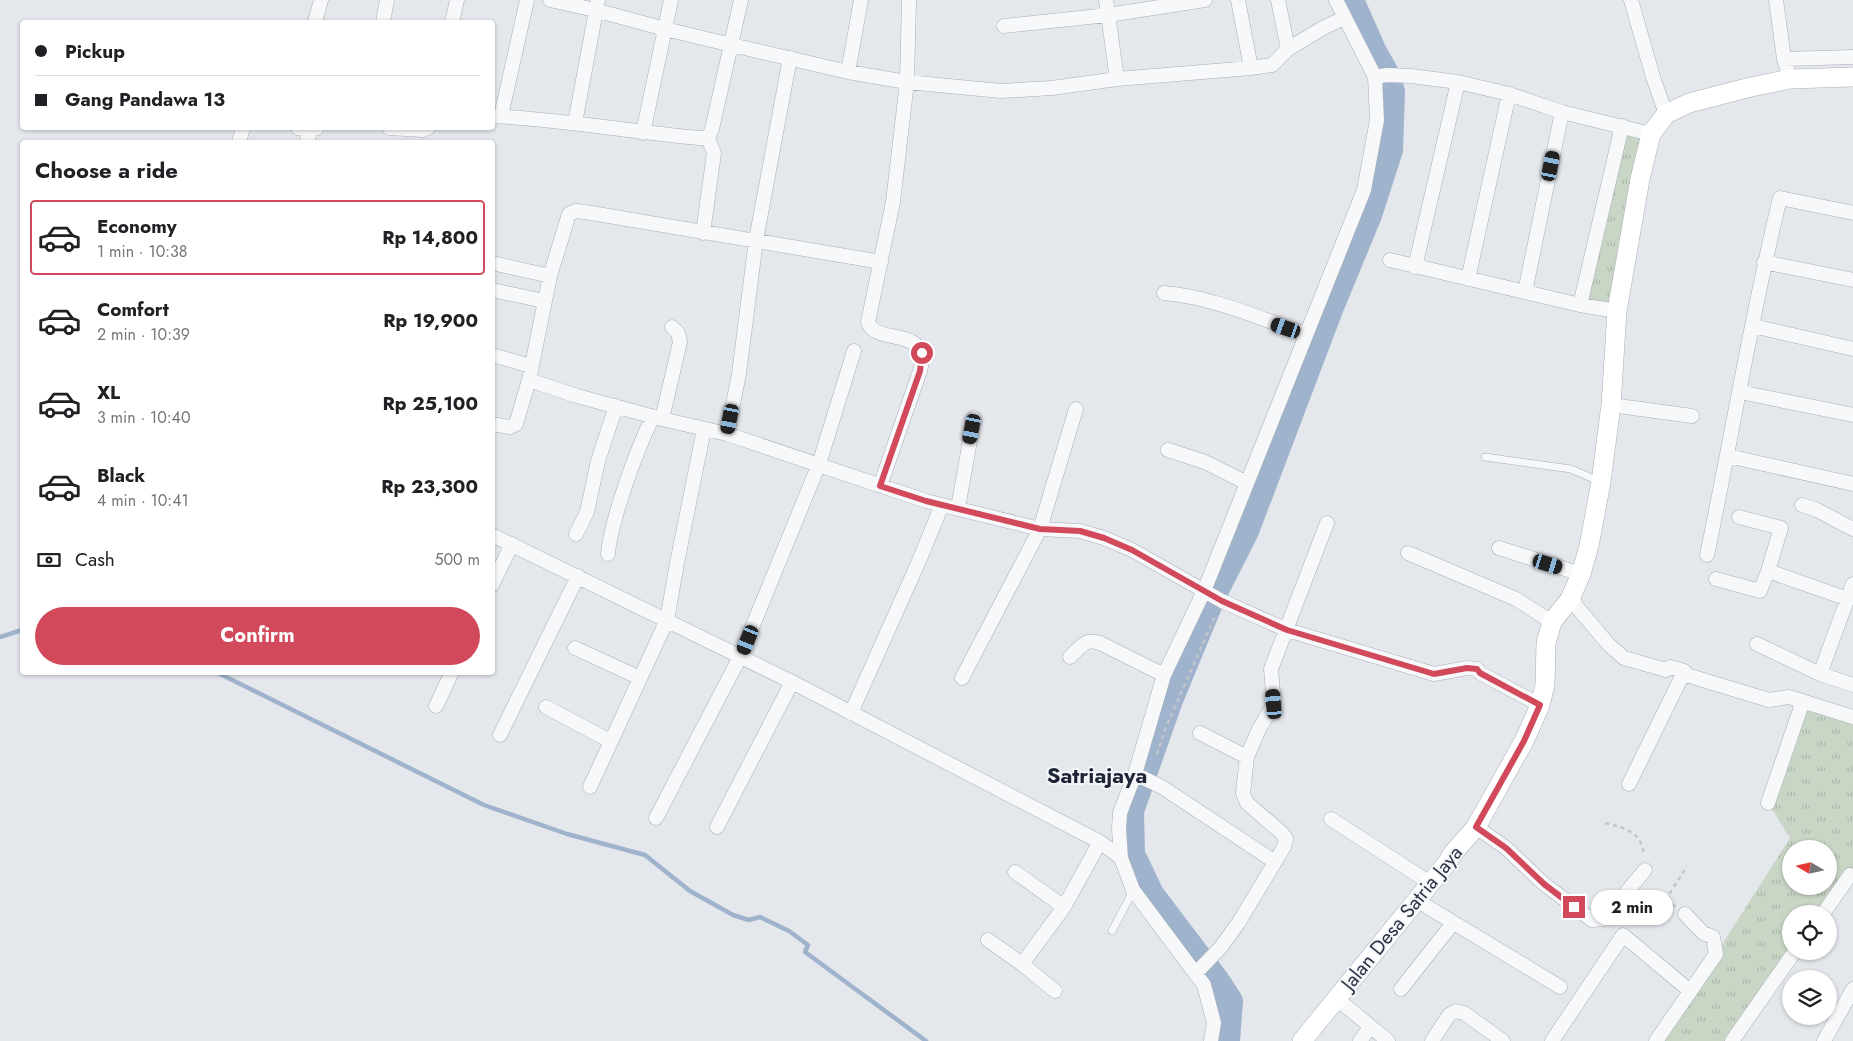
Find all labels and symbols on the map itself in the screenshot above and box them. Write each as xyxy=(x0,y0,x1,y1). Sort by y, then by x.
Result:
car xyxy=(1540,150,1561,182)
car xyxy=(1269,316,1302,340)
route start xyxy=(911,342,933,364)
car xyxy=(719,403,740,435)
car xyxy=(961,413,982,445)
car xyxy=(1531,552,1564,576)
car xyxy=(735,623,760,657)
car xyxy=(1265,688,1282,720)
district label: Satriajaya xyxy=(1047,759,1147,791)
street label: Jalan Desa Satria Jaya xyxy=(1333,840,1469,999)
north arrow xyxy=(1782,840,1838,895)
callout: 2 min xyxy=(1592,890,1674,924)
route end xyxy=(1563,896,1585,918)

